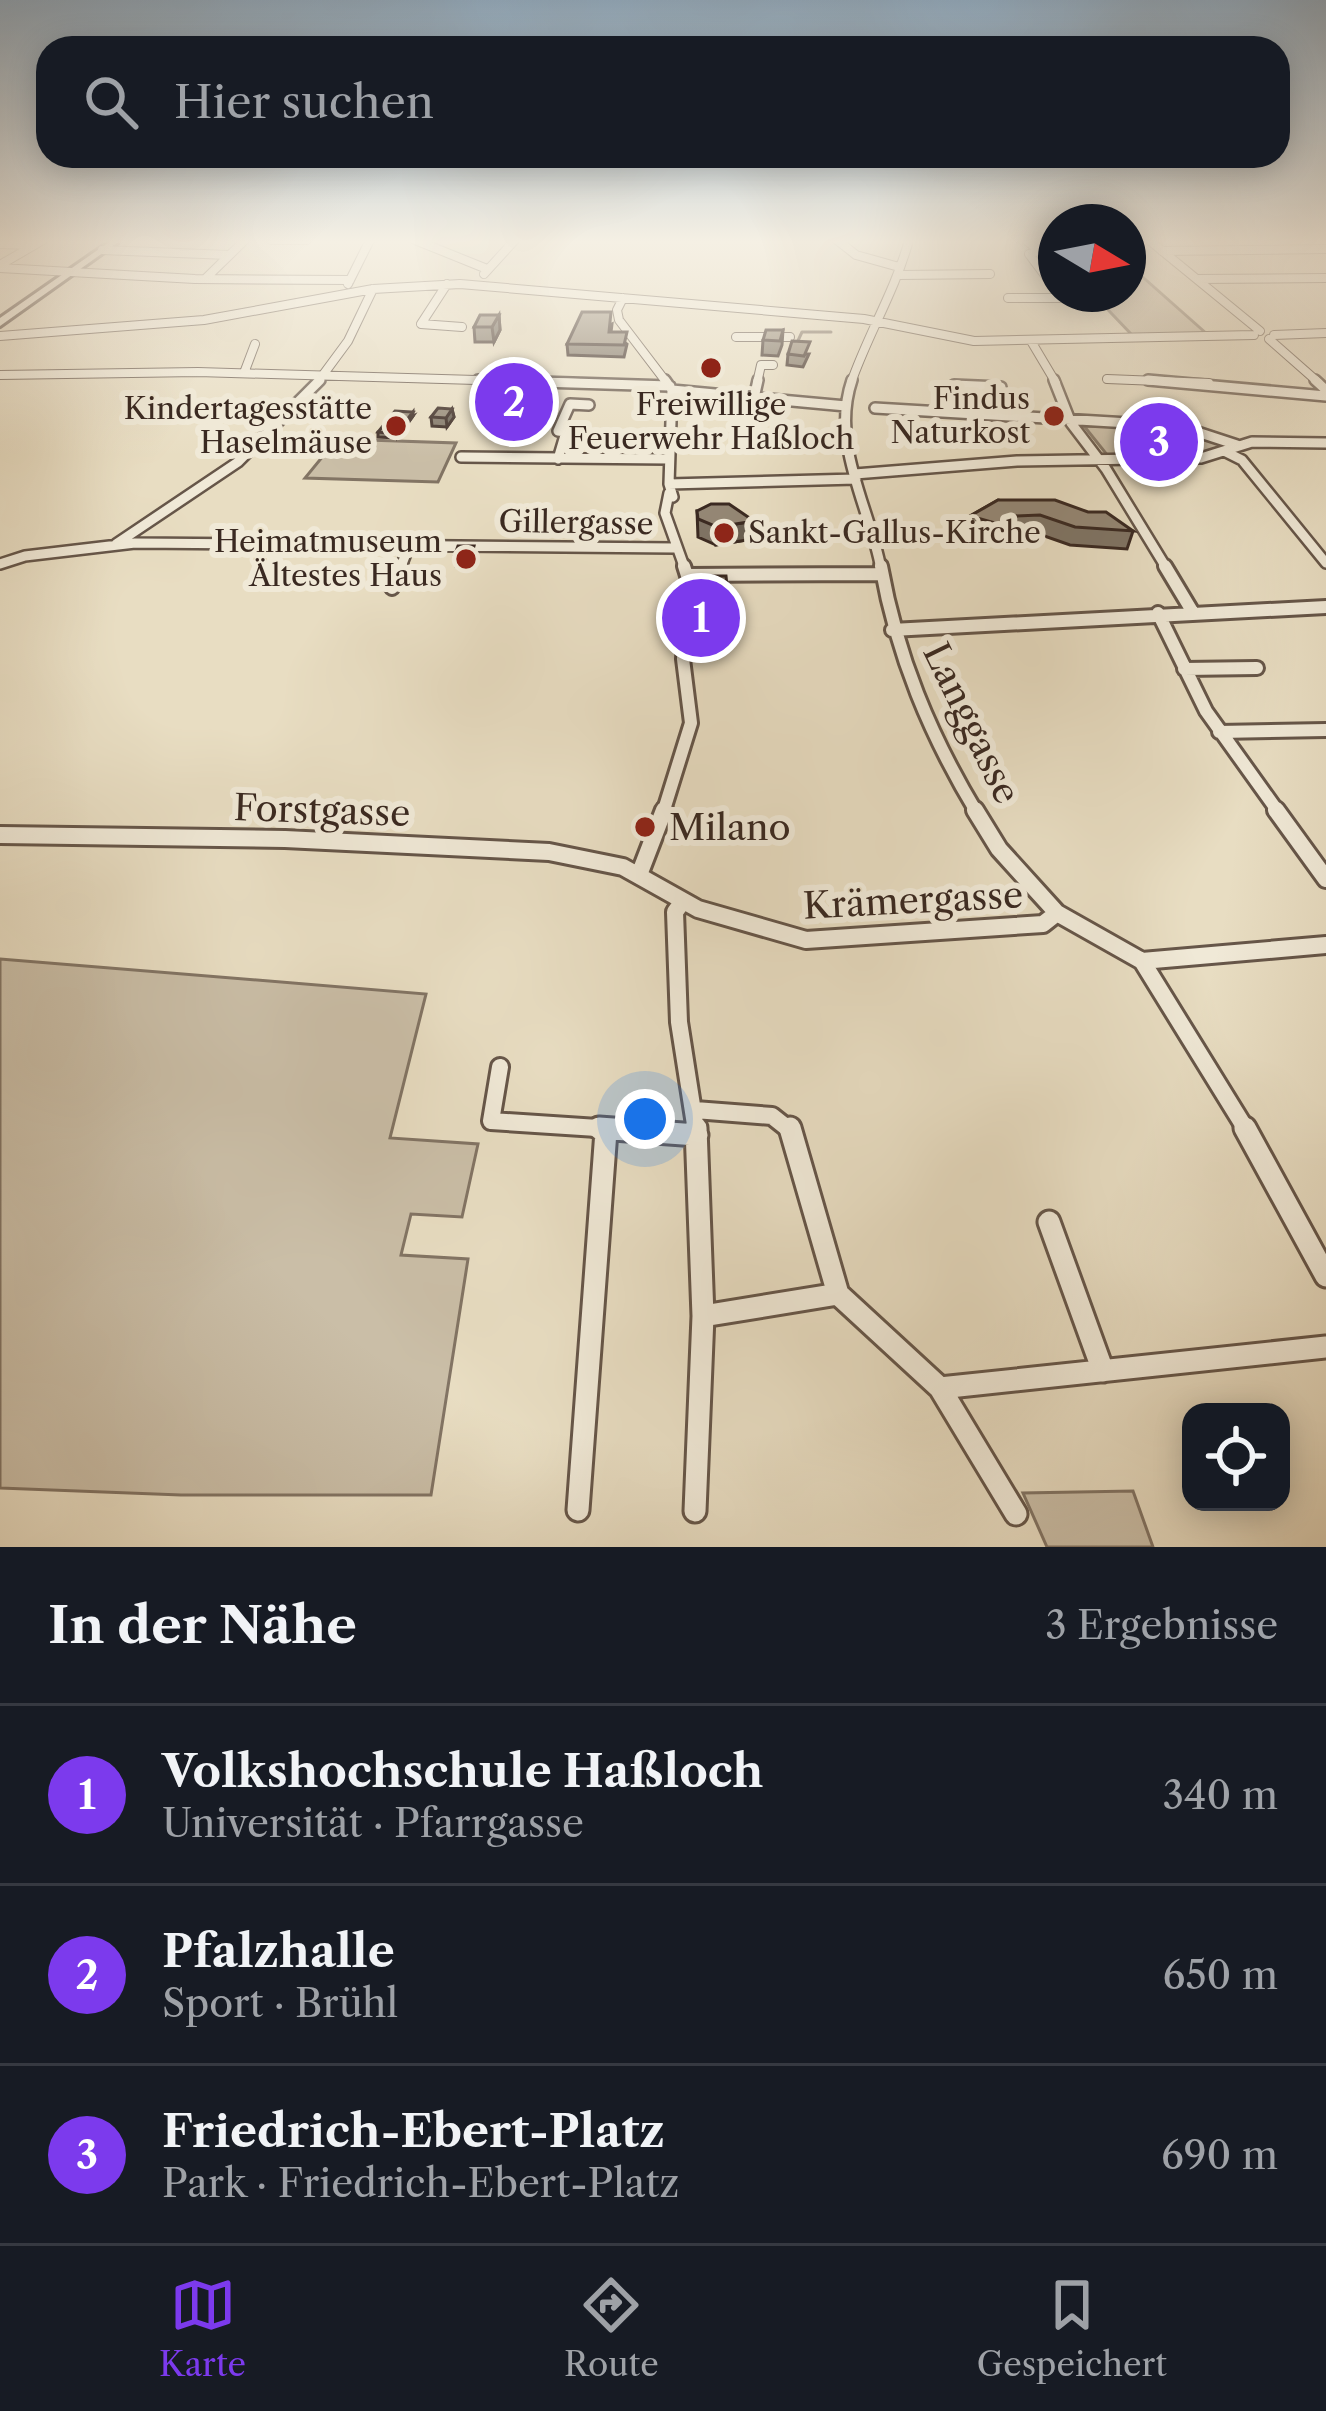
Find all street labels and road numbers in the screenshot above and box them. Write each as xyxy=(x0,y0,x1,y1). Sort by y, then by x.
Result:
street label: Gillergasse xyxy=(498,503,654,542)
street label: Langgasse xyxy=(914,635,1030,811)
street label: Forstgasse xyxy=(233,785,411,835)
street label: Krämergasse xyxy=(802,872,1024,928)

